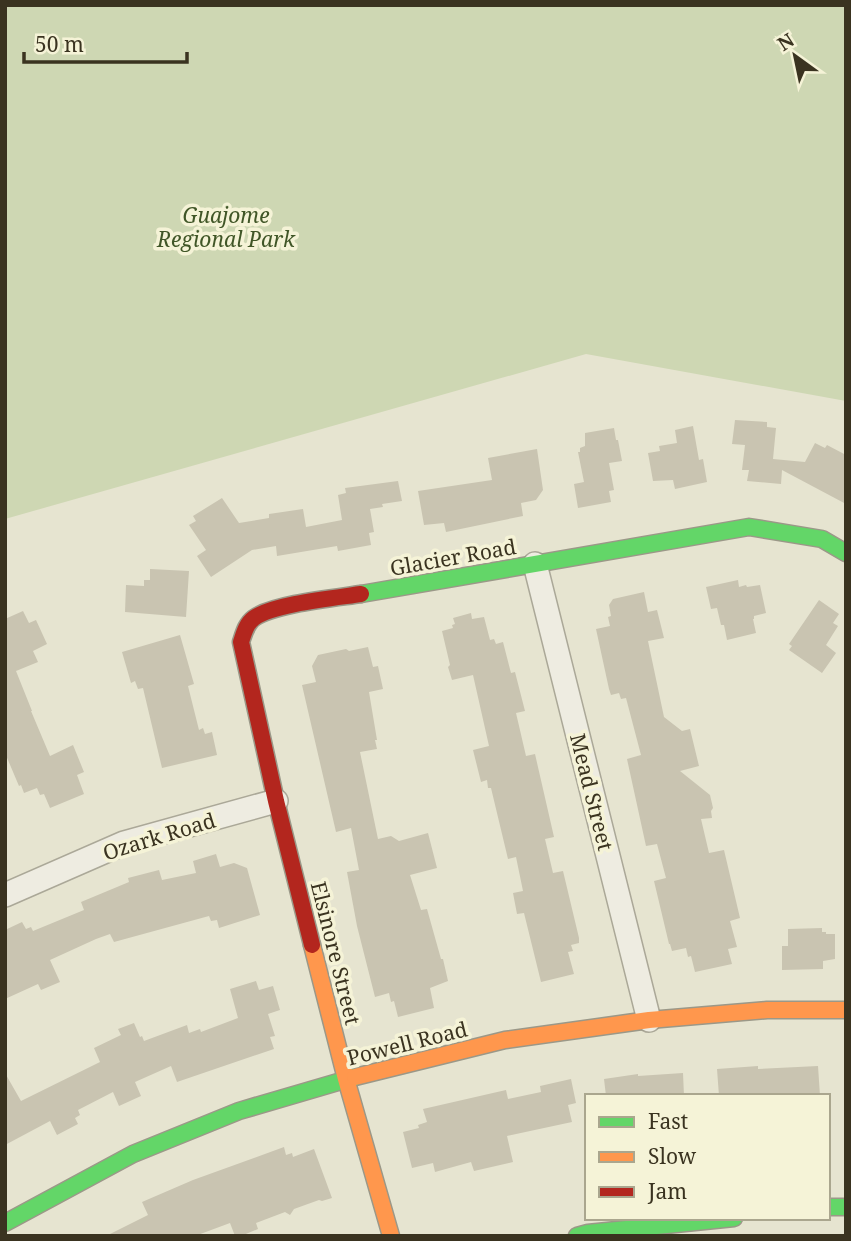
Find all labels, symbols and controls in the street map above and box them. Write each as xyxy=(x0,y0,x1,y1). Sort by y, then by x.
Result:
scale bar xyxy=(24,21,187,65)
north arrow xyxy=(760,21,830,91)
text: N xyxy=(772,27,799,57)
text: 50 m xyxy=(35,30,84,58)
park label: Guajome Regional Park xyxy=(156,201,296,253)
street label: Glacier Road xyxy=(388,532,518,582)
street label: Mead Street xyxy=(564,731,620,853)
street label: Ozark Road xyxy=(99,806,219,866)
street label: Elsinore Street xyxy=(305,878,367,1028)
street label: Powell Road xyxy=(344,1014,470,1071)
legend xyxy=(585,1094,830,1220)
text: Fast xyxy=(648,1107,688,1135)
text: Slow xyxy=(648,1142,697,1170)
text: Jam xyxy=(647,1177,687,1205)

